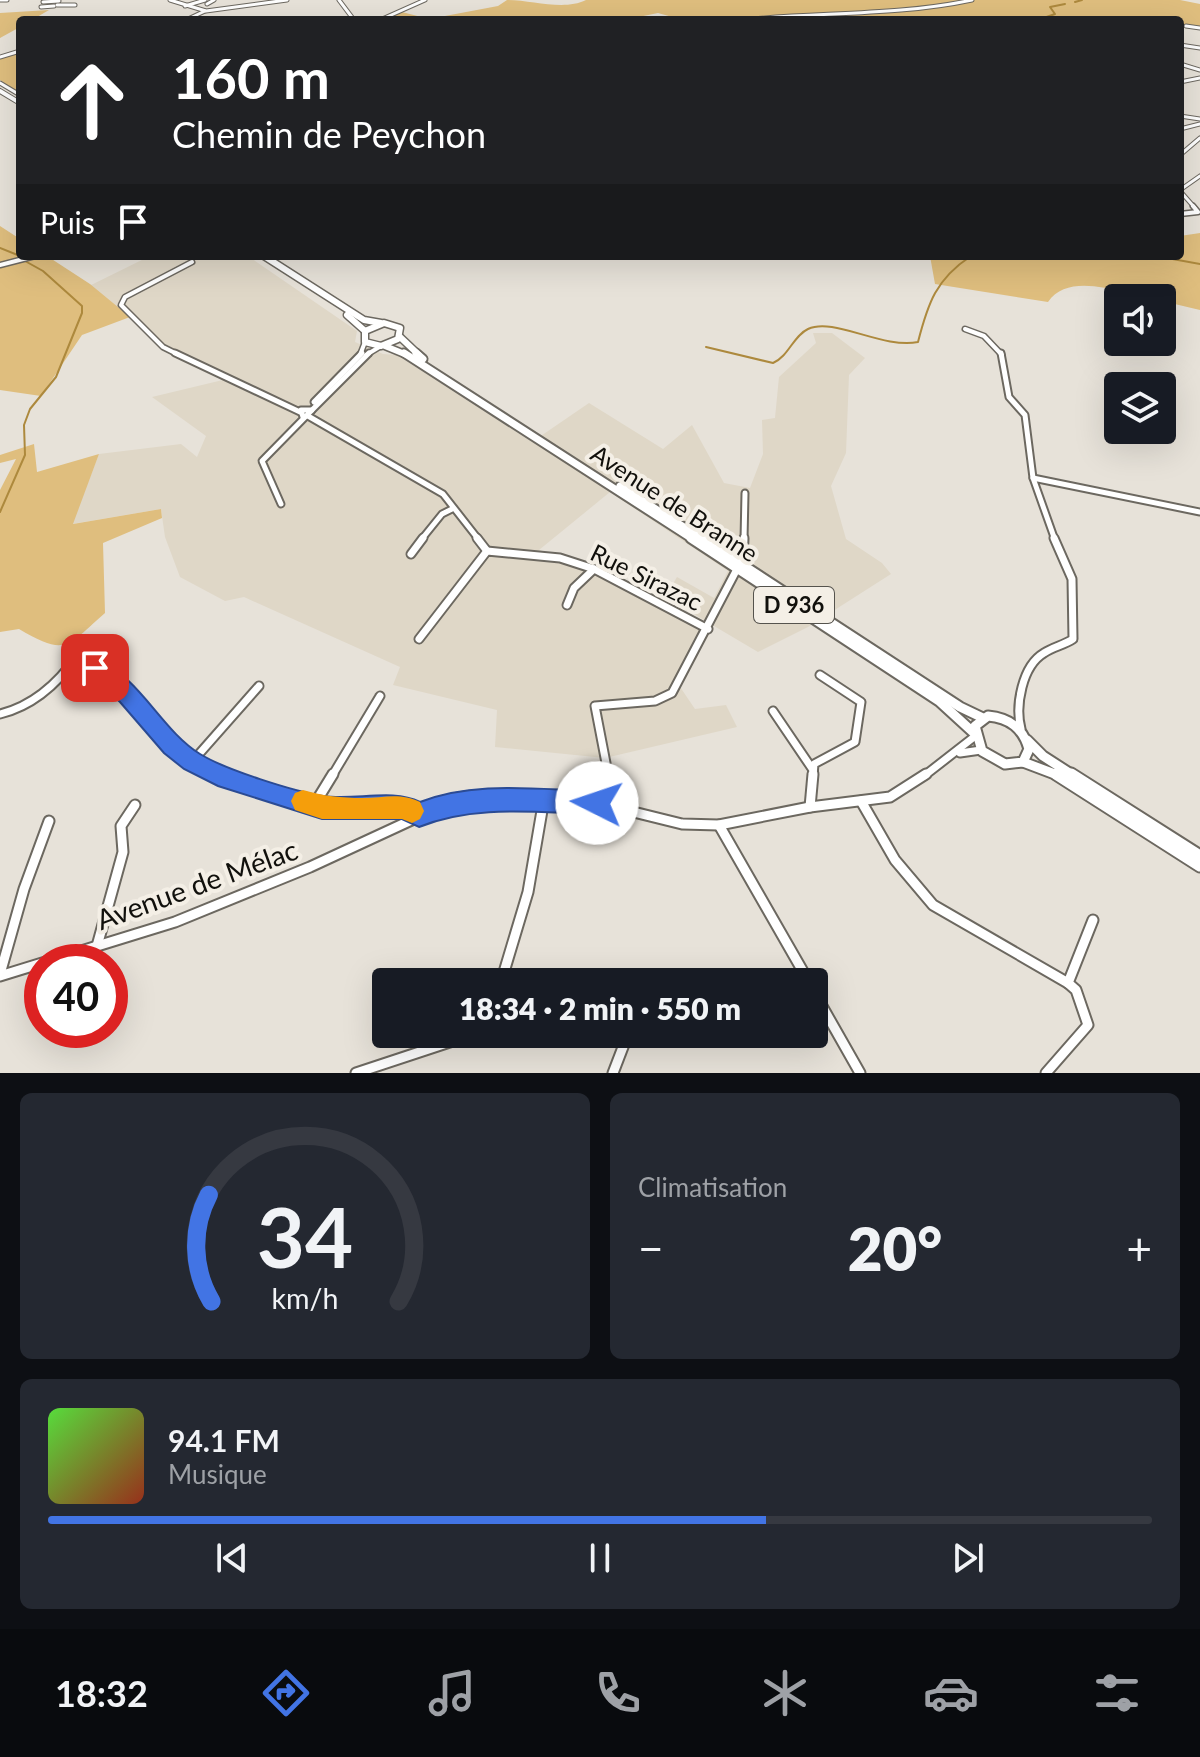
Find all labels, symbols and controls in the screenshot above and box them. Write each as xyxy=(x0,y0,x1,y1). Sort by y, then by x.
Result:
text: 160 m xyxy=(172,44,330,111)
icon: ahead xyxy=(40,48,144,152)
text: Chemin de Peychon xyxy=(172,112,486,156)
icon: arrive xyxy=(111,200,155,244)
text: Puis xyxy=(40,204,95,240)
map controls xyxy=(1104,284,1176,444)
button: sound xyxy=(1104,284,1176,356)
button: layers xyxy=(1104,372,1176,444)
street label: Avenue de Branne xyxy=(586,438,764,567)
street label: Rue Sirazac xyxy=(586,537,707,616)
road number: D 936 xyxy=(754,587,834,623)
pin xyxy=(61,634,129,702)
icon: arrive xyxy=(73,646,117,690)
position arrow xyxy=(555,761,639,845)
street label: Avenue de Mélac xyxy=(91,832,302,936)
speed limit sign: 40 xyxy=(24,944,128,1048)
text: 18:34 · 2 min · 550 m xyxy=(459,990,741,1026)
text: Climatisation xyxy=(638,1171,787,1203)
text: 34 xyxy=(257,1186,353,1286)
text: 20° xyxy=(848,1212,942,1284)
text: − xyxy=(638,1222,664,1274)
text: + xyxy=(1126,1222,1152,1274)
text: km/h xyxy=(272,1281,338,1315)
text: 94.1 FM xyxy=(168,1422,280,1458)
text: Musique xyxy=(168,1458,267,1490)
icon: previous xyxy=(210,1536,254,1580)
icon: pause xyxy=(578,1536,622,1580)
icon: next xyxy=(946,1536,990,1580)
icon: directions xyxy=(258,1665,314,1721)
icon: music xyxy=(424,1665,480,1721)
icon: phone xyxy=(590,1665,646,1721)
icon: climate xyxy=(757,1665,813,1721)
icon: car xyxy=(923,1665,979,1721)
icon: filters xyxy=(1089,1665,1145,1721)
text: 18:32 xyxy=(55,1671,148,1715)

